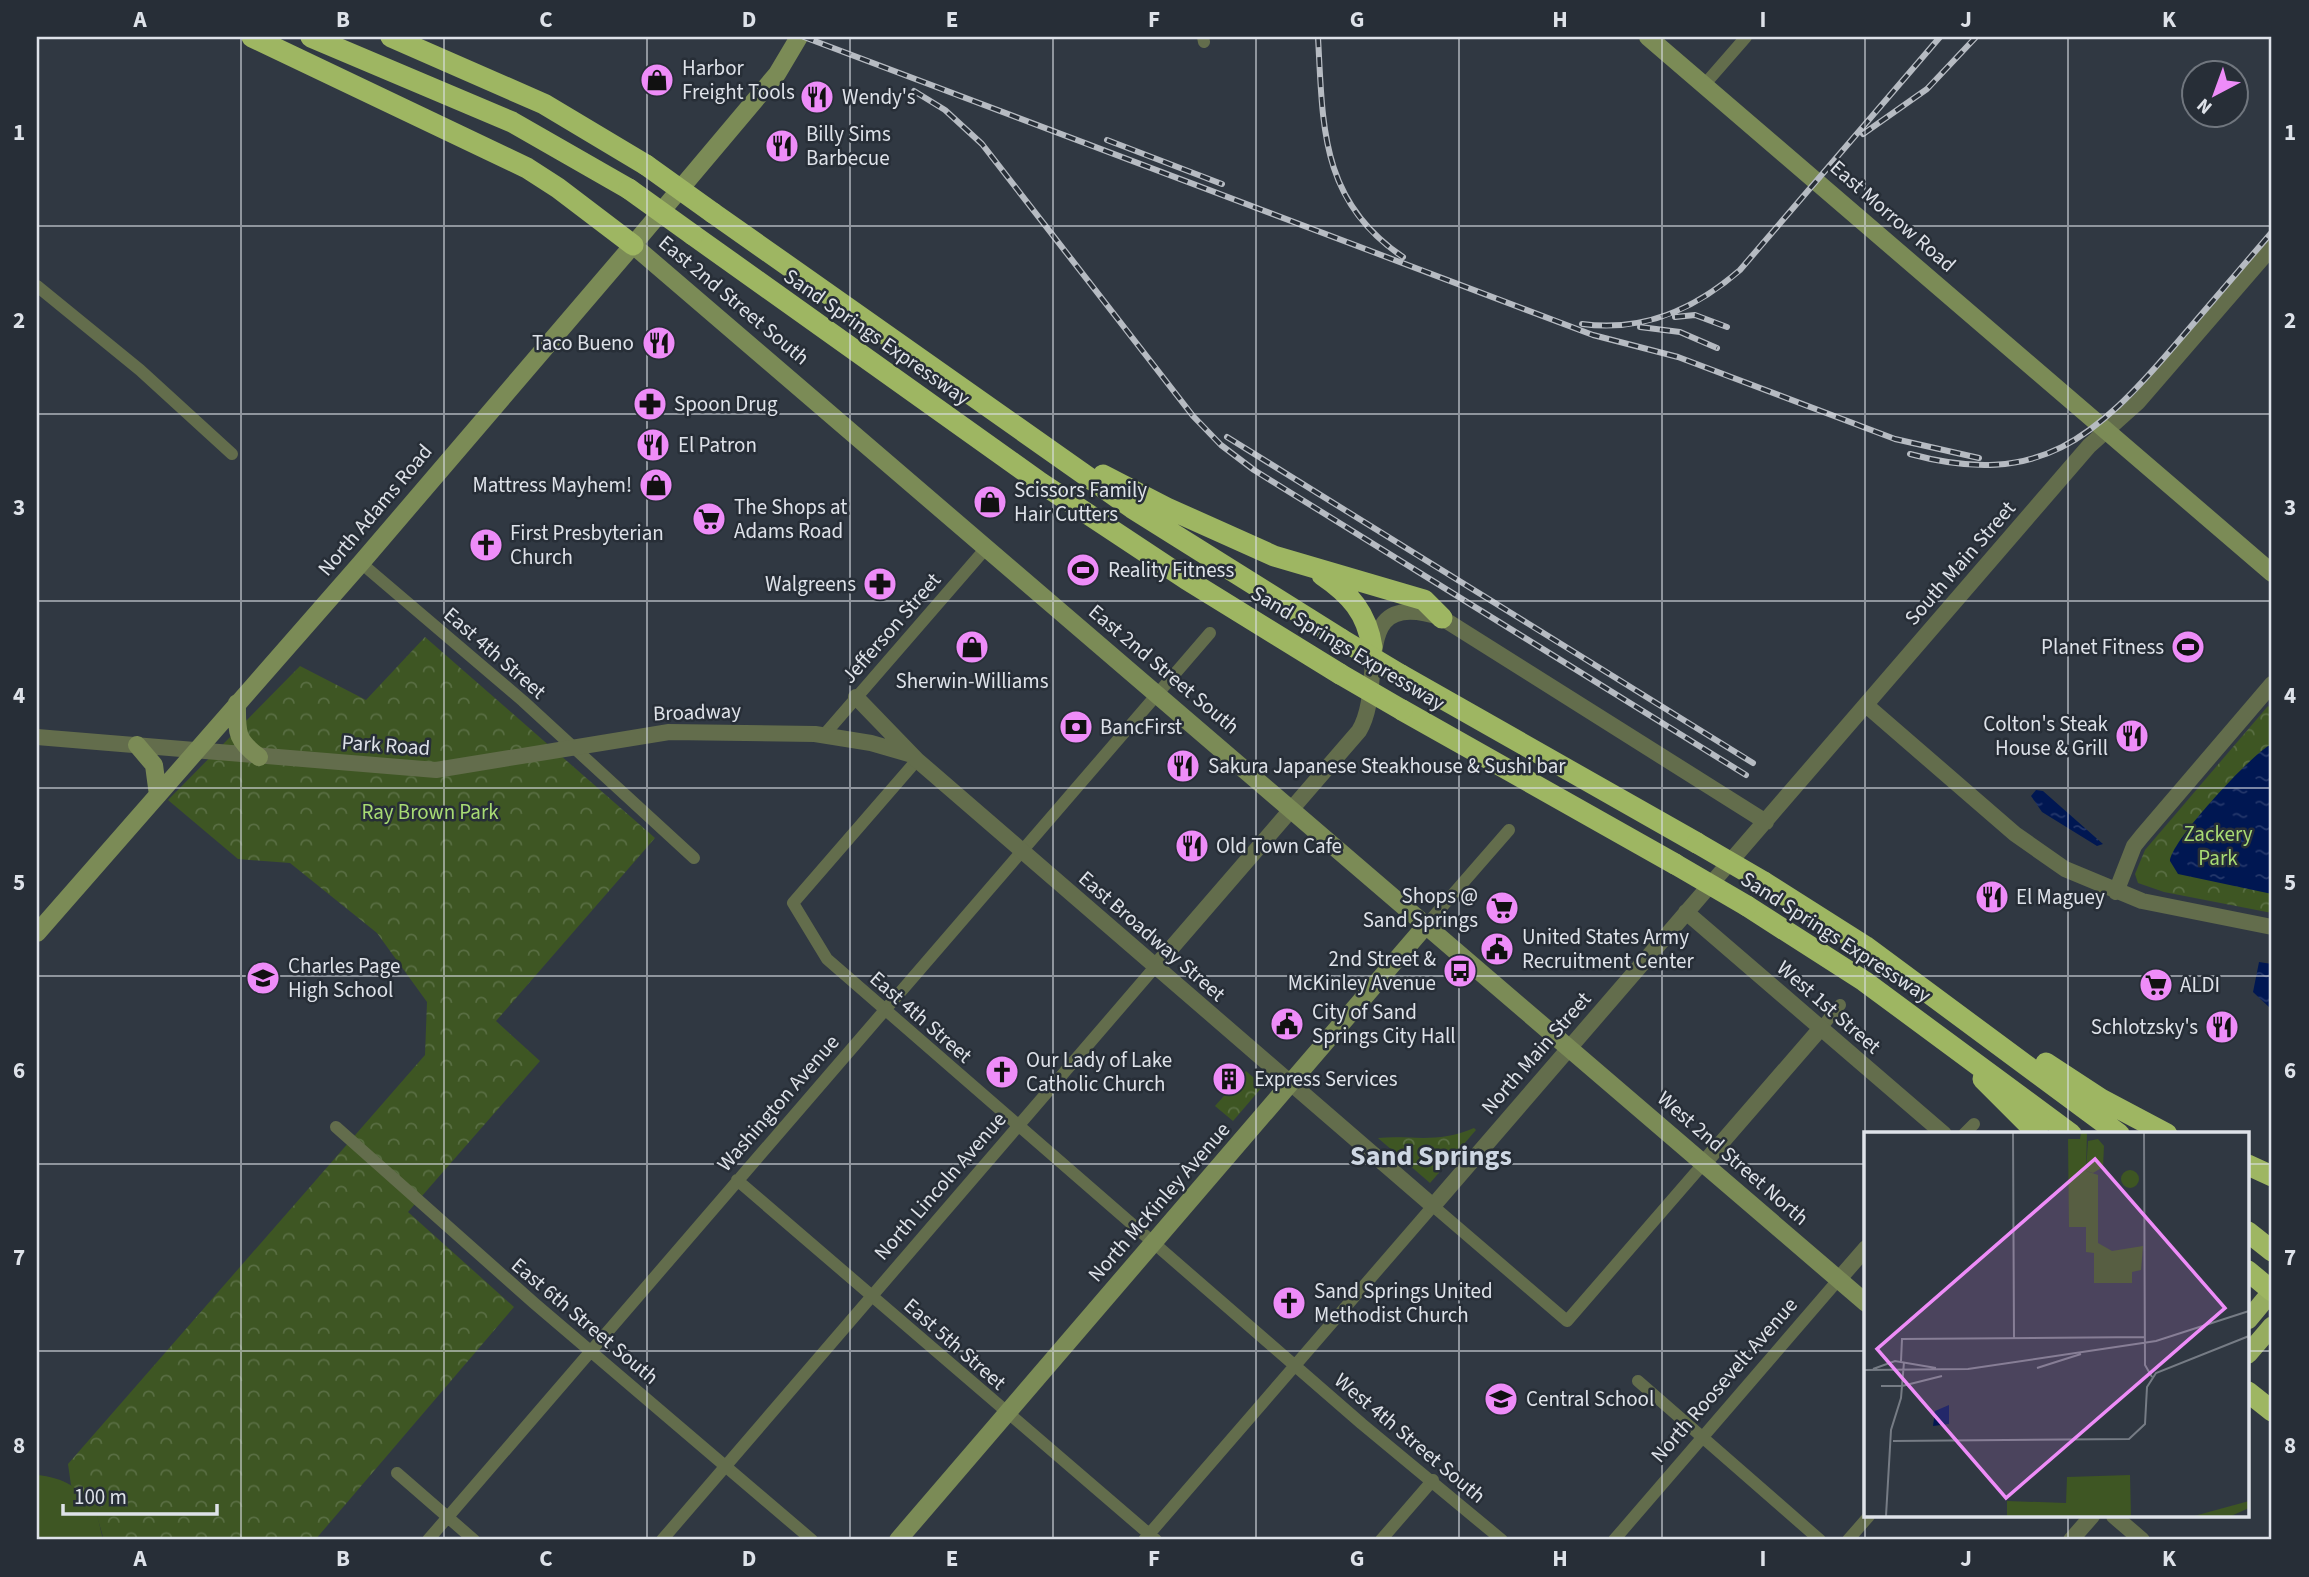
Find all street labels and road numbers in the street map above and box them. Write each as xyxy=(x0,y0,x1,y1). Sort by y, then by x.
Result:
street label: East Morrow Road xyxy=(1824,153,1962,279)
street label: East 2nd Street South xyxy=(652,228,816,372)
street label: Sand Springs Expressway xyxy=(778,261,976,413)
street label: North Adams Road xyxy=(311,438,439,582)
street label: South Main Street xyxy=(1897,494,2023,632)
street label: Jefferson Street xyxy=(834,566,948,690)
street label: Sand Springs Expressway xyxy=(1245,578,1451,718)
street label: East 2nd Street South xyxy=(1082,597,1246,741)
street label: East 4th Street xyxy=(437,600,553,706)
street label: Broadway xyxy=(652,695,742,729)
street label: Park Road xyxy=(341,727,431,763)
street label: East Broadway Street xyxy=(1072,864,1232,1008)
street label: Sand Springs Expressway xyxy=(1735,864,1937,1010)
street label: West 1st Street xyxy=(1770,953,1888,1061)
street label: East 4th Street xyxy=(863,964,979,1070)
street label: North Main Street xyxy=(1474,985,1598,1121)
street label: Washington Avenue xyxy=(710,1028,846,1178)
street label: West 2nd Street North xyxy=(1651,1084,1815,1232)
street label: North Lincoln Avenue xyxy=(867,1105,1013,1267)
street label: North McKinley Avenue xyxy=(1081,1115,1237,1289)
street label: East 6th Street South xyxy=(505,1250,665,1392)
street label: East 5th Street xyxy=(897,1291,1013,1397)
street label: North Roosevelt Avenue xyxy=(1644,1291,1804,1469)
street label: West 4th Street South xyxy=(1328,1366,1492,1510)

